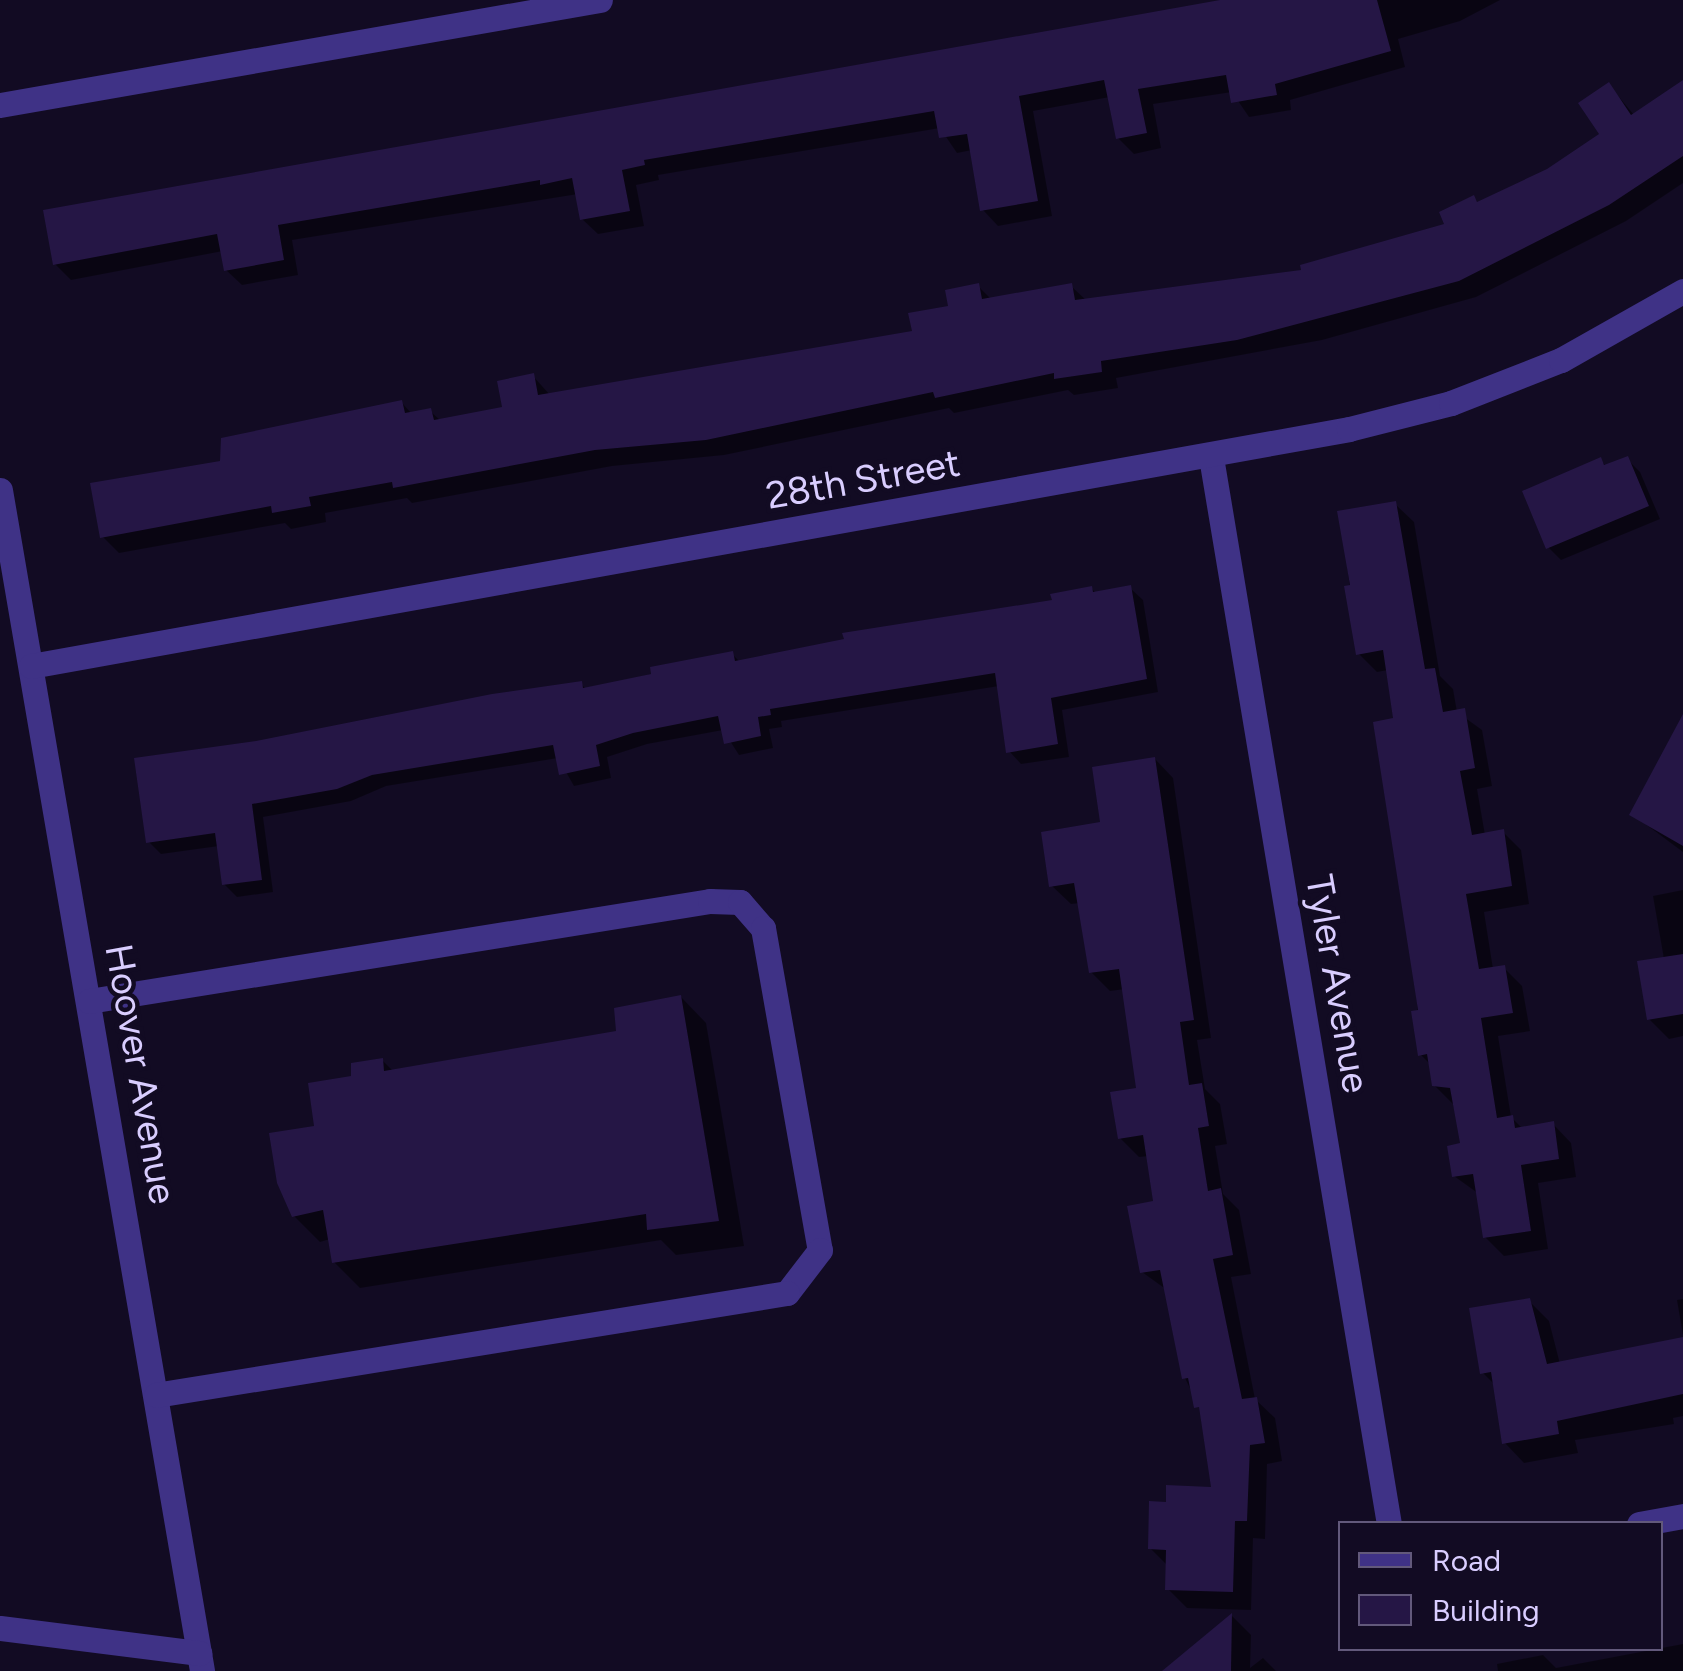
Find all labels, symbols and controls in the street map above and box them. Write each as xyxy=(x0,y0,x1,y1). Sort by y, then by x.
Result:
street label: 28th Street xyxy=(763,441,963,519)
street label: Tyler Avenue xyxy=(1295,872,1379,1096)
street label: Hoover Avenue xyxy=(95,941,185,1207)
legend xyxy=(1338,1521,1663,1651)
text: Road xyxy=(1432,1542,1501,1579)
text: Building xyxy=(1432,1592,1540,1629)

